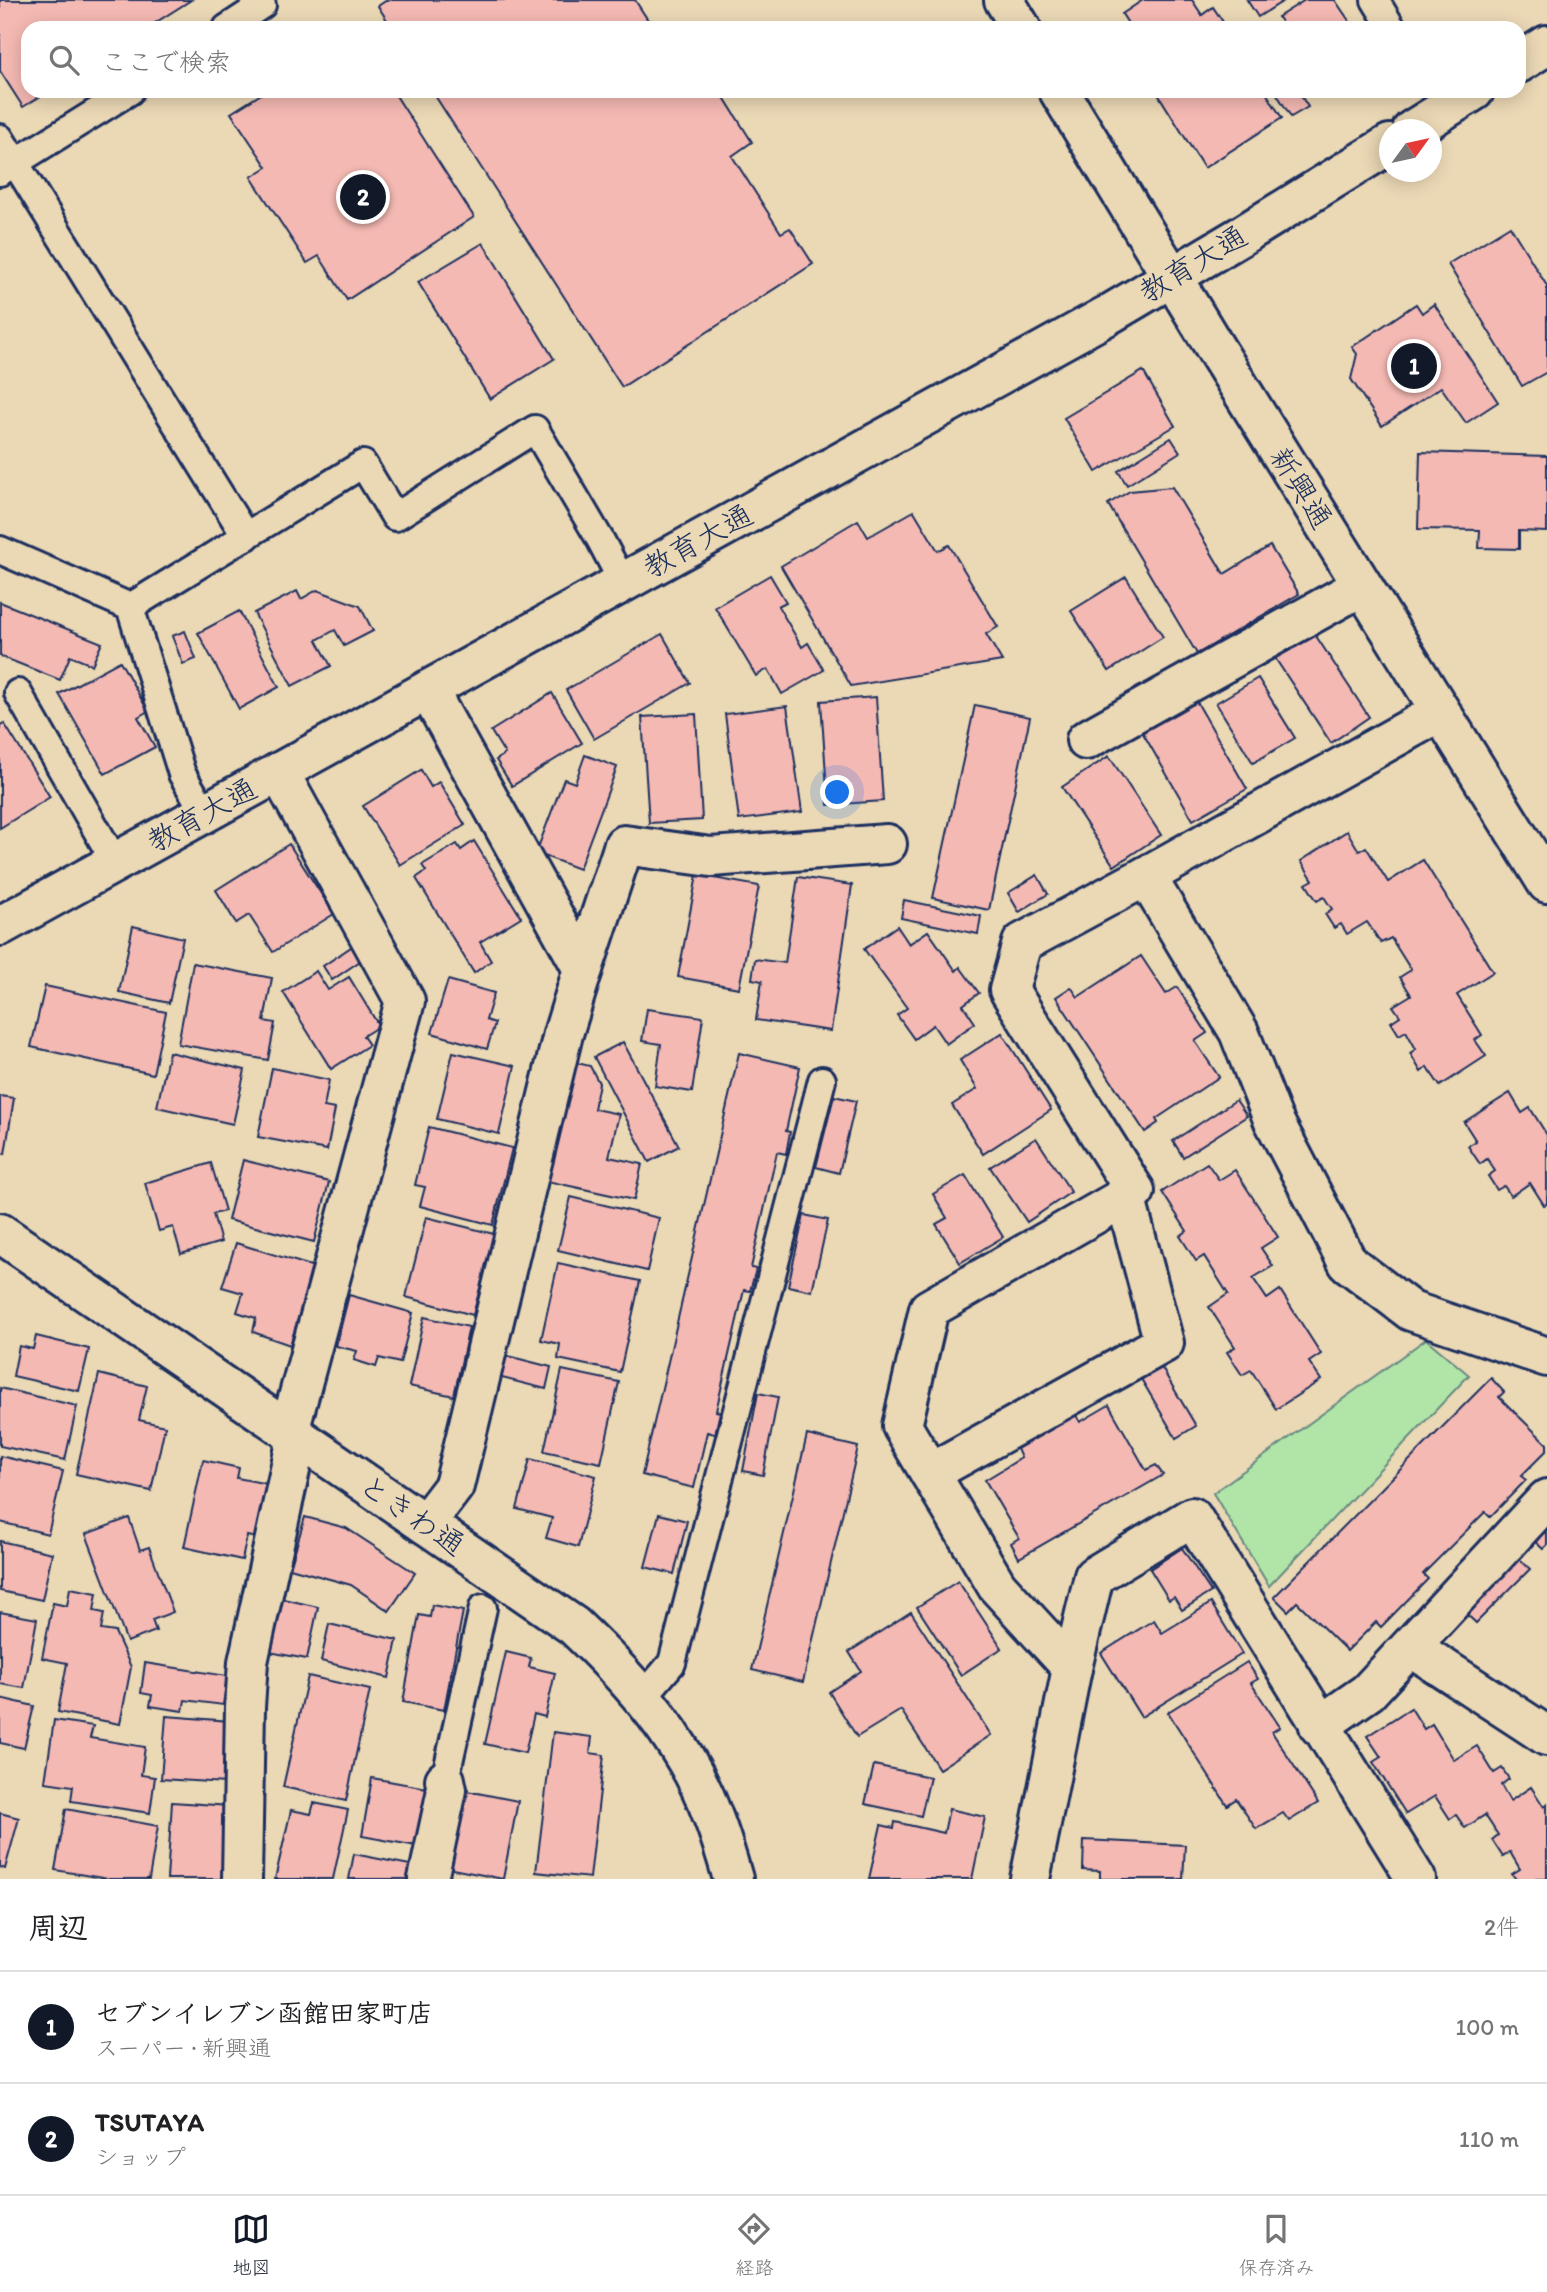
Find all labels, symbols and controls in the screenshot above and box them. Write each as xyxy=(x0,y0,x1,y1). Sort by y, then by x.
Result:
search box xyxy=(21,21,1526,98)
icon: search xyxy=(45,41,83,79)
text: ここで検索 xyxy=(101,46,231,78)
north arrow xyxy=(1379,119,1442,182)
pin: 2 xyxy=(340,171,386,223)
street label: 教育大通 xyxy=(1132,217,1254,310)
pin: 1 xyxy=(1391,340,1437,392)
street label: 新興通 xyxy=(1262,440,1341,536)
street label: 教育大通 xyxy=(636,495,759,586)
street label: 教育大通 xyxy=(140,769,263,860)
your location xyxy=(820,775,854,809)
street label: ときわ通 xyxy=(352,1466,472,1563)
text: 周辺 xyxy=(28,1909,88,1946)
text: 2件 xyxy=(1484,1913,1519,1941)
text: セブンイレブン函館田家町店 xyxy=(95,1997,433,2029)
text: 1 xyxy=(46,2013,56,2041)
text: 100 m xyxy=(1455,2013,1519,2041)
text: スーパー · 新興通 xyxy=(95,2034,271,2062)
text: TSUTAYA xyxy=(95,2106,204,2138)
text: 2 xyxy=(45,2125,57,2153)
text: 110 m xyxy=(1459,2125,1519,2153)
text: ショップ xyxy=(95,2143,186,2171)
tab: 地図 xyxy=(232,2210,271,2279)
tab: 経路 xyxy=(735,2210,774,2279)
tab: 保存済み xyxy=(1238,2210,1315,2279)

